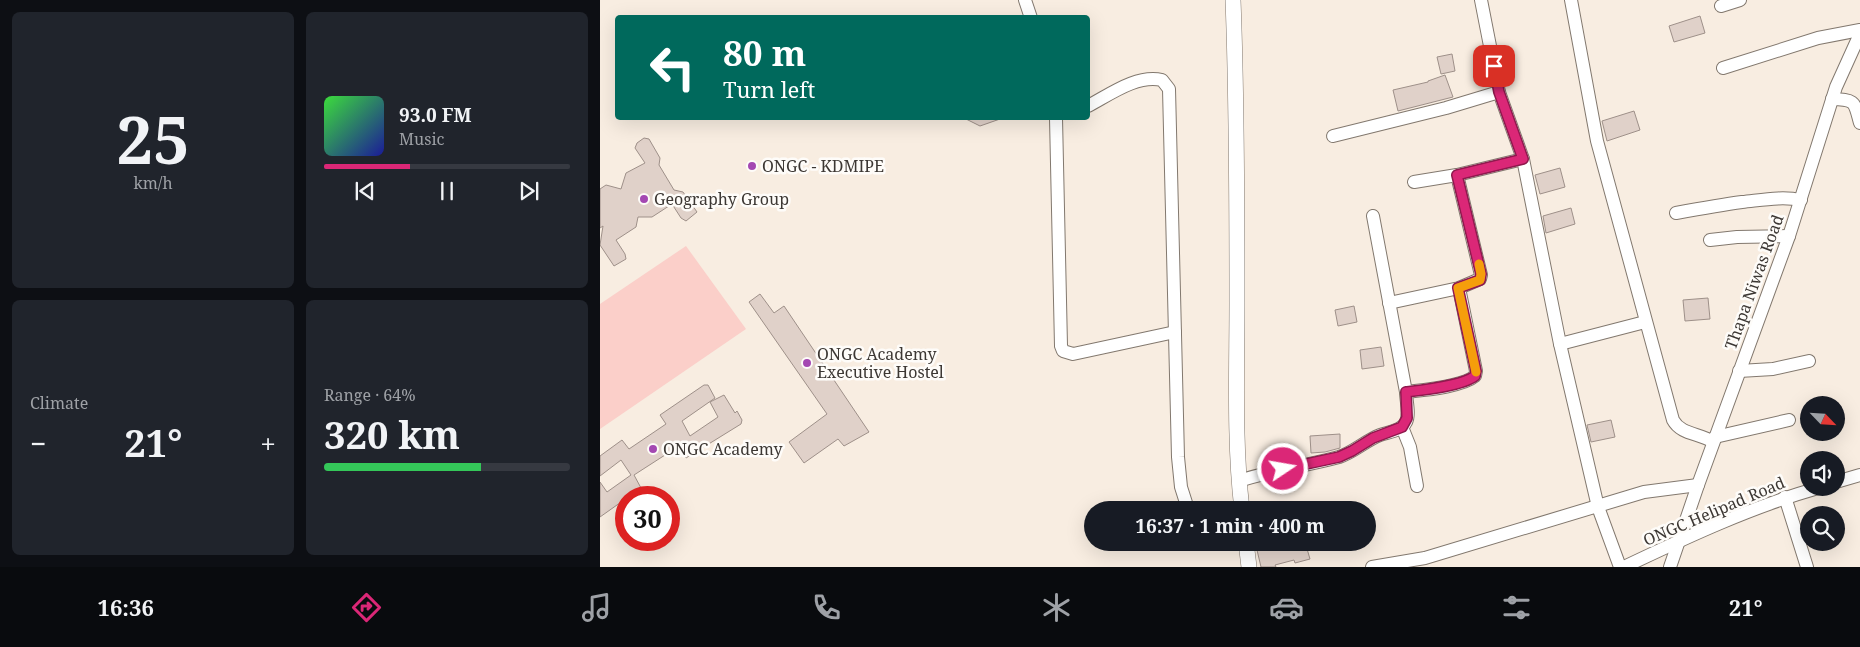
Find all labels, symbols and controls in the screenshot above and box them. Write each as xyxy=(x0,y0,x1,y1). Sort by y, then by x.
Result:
text: 80 m xyxy=(723,29,806,76)
icon: left xyxy=(640,35,705,100)
pin xyxy=(1473,45,1515,87)
icon: arrive xyxy=(1480,52,1508,80)
text: Turn left xyxy=(723,74,815,104)
text: 25 xyxy=(116,95,190,183)
text: 93.0 FM xyxy=(399,102,472,128)
text: Music xyxy=(399,128,444,150)
place label: ONGC - KDMIPE xyxy=(762,155,884,177)
marker: ONGC - KDMIPE xyxy=(746,160,758,172)
text: km/h xyxy=(133,172,173,194)
icon: previous xyxy=(351,177,379,205)
icon: pause xyxy=(433,177,461,205)
icon: next xyxy=(515,177,543,205)
place label: Geography Group xyxy=(654,188,789,210)
marker: Geography Group xyxy=(638,193,650,205)
street label: Thapa Niwas Road xyxy=(1719,211,1789,353)
place label: ONGC Academy Executive Hostel xyxy=(817,343,944,383)
marker: ONGC Academy Executive Hostel xyxy=(801,357,813,369)
text: Range · 64% xyxy=(324,384,416,406)
text: Climate xyxy=(30,392,88,414)
north arrow xyxy=(1800,396,1845,441)
map controls xyxy=(1800,396,1845,551)
text: 320 km xyxy=(324,408,460,460)
text: 21° xyxy=(124,416,182,468)
text: − xyxy=(30,424,46,462)
text: + xyxy=(260,424,276,462)
place label: ONGC Academy xyxy=(663,438,784,460)
position arrow xyxy=(1256,442,1308,494)
marker: ONGC Academy xyxy=(647,443,659,455)
button: sound xyxy=(1800,451,1845,496)
street label: ONGC Helipad Road xyxy=(1640,471,1789,551)
speed limit sign: 30 xyxy=(615,486,680,551)
button: search xyxy=(1800,506,1845,551)
text: 16:37 · 1 min · 400 m xyxy=(1135,513,1325,539)
icon: directions xyxy=(349,590,384,625)
icon: music xyxy=(579,590,614,625)
icon: phone xyxy=(809,590,844,625)
icon: climate xyxy=(1039,590,1074,625)
icon: car xyxy=(1269,590,1304,625)
icon: filters xyxy=(1499,590,1534,625)
text: 16:36 xyxy=(97,592,154,622)
text: 21° xyxy=(1729,592,1762,622)

